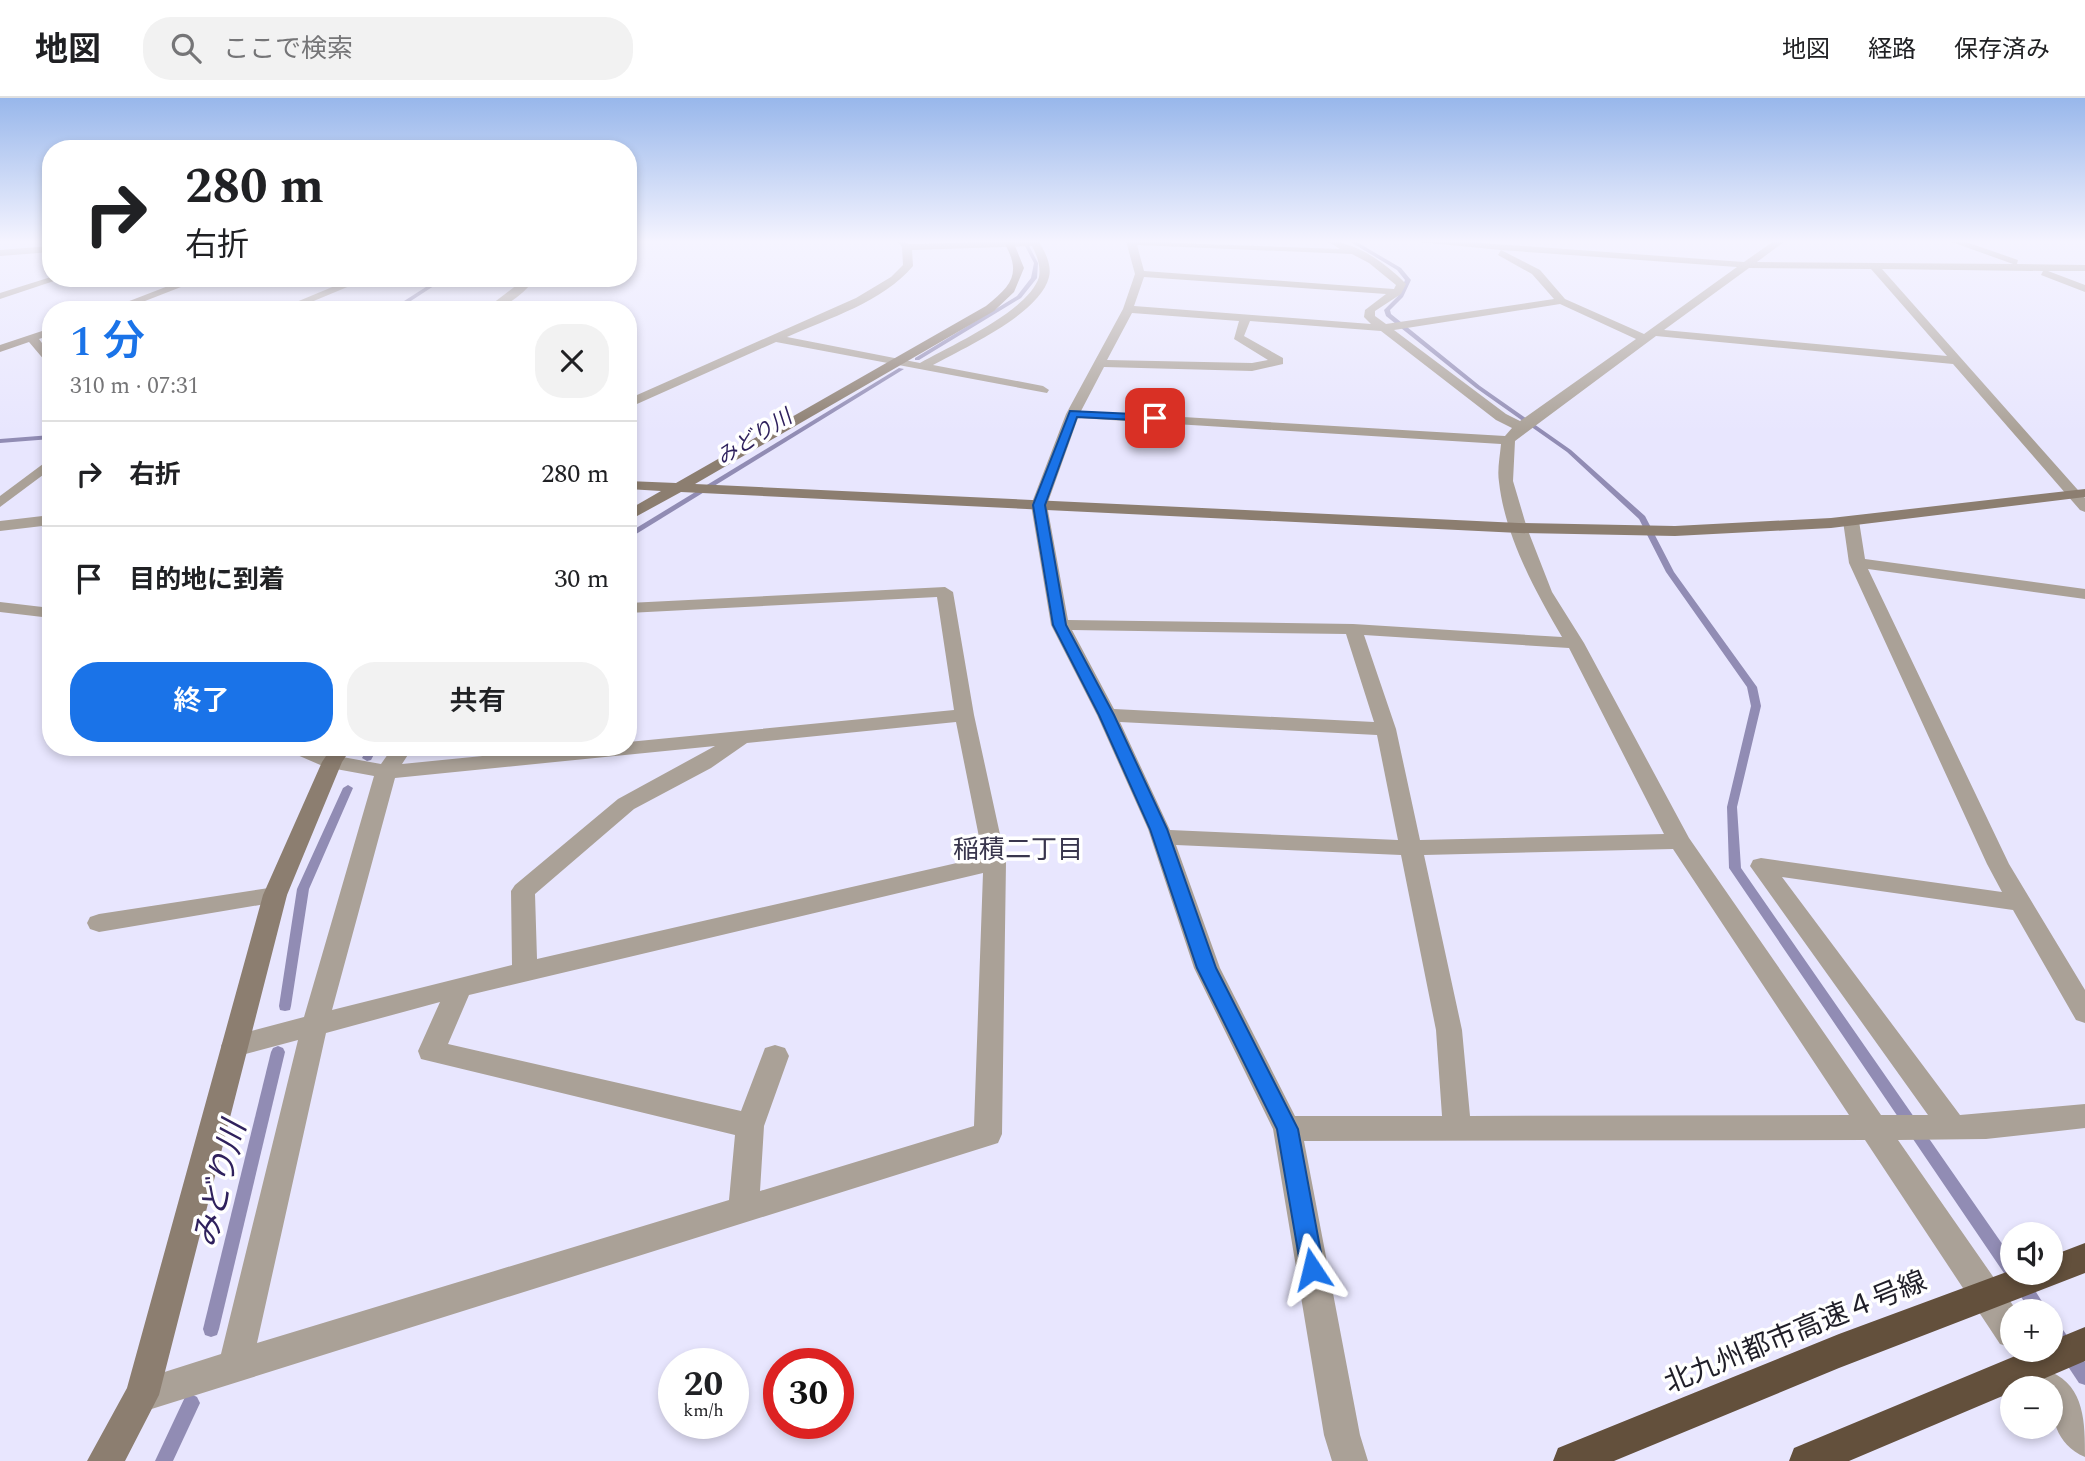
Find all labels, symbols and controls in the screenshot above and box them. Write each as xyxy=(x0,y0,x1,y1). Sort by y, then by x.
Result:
search box xyxy=(143,17,633,80)
text: 地図 xyxy=(35,25,101,75)
icon: search xyxy=(167,29,205,67)
text: ここで検索 xyxy=(223,29,353,69)
text: 地図 xyxy=(1782,32,1830,68)
text: 経路 xyxy=(1868,32,1916,68)
text: 保存済み xyxy=(1954,32,2050,68)
text: 280 m xyxy=(185,150,324,225)
icon: right xyxy=(70,168,161,259)
text: 右折 xyxy=(185,221,249,270)
text: 1 分 xyxy=(70,311,145,374)
button: close xyxy=(535,324,609,398)
text: 310 m · 07:31 xyxy=(70,369,199,404)
pin xyxy=(1125,388,1185,448)
icon: arrive xyxy=(1136,399,1174,437)
water label: みどり川 xyxy=(710,401,800,474)
text: 280 m xyxy=(541,454,609,494)
icon: right xyxy=(70,455,108,493)
text: 右折 xyxy=(129,455,181,495)
text: 30 m xyxy=(554,559,609,599)
icon: arrive xyxy=(70,560,108,598)
text: 目的地に到着 xyxy=(129,560,285,600)
button: 終了 xyxy=(70,662,333,742)
button: 共有 xyxy=(347,662,609,742)
district label: 稲積二丁目 xyxy=(953,830,1083,870)
water label: みどり川 xyxy=(181,1113,260,1252)
map controls xyxy=(2000,1222,2063,1439)
button: sound xyxy=(2000,1222,2063,1285)
position arrow xyxy=(1275,1232,1349,1306)
street label: 北九州都市高速４号線 xyxy=(1658,1260,1933,1405)
button: + xyxy=(2000,1299,2063,1362)
speed limit sign: 30 xyxy=(763,1348,854,1439)
text: 20 xyxy=(684,1358,723,1411)
button: − xyxy=(2000,1376,2063,1439)
text: km/h xyxy=(683,1397,724,1424)

